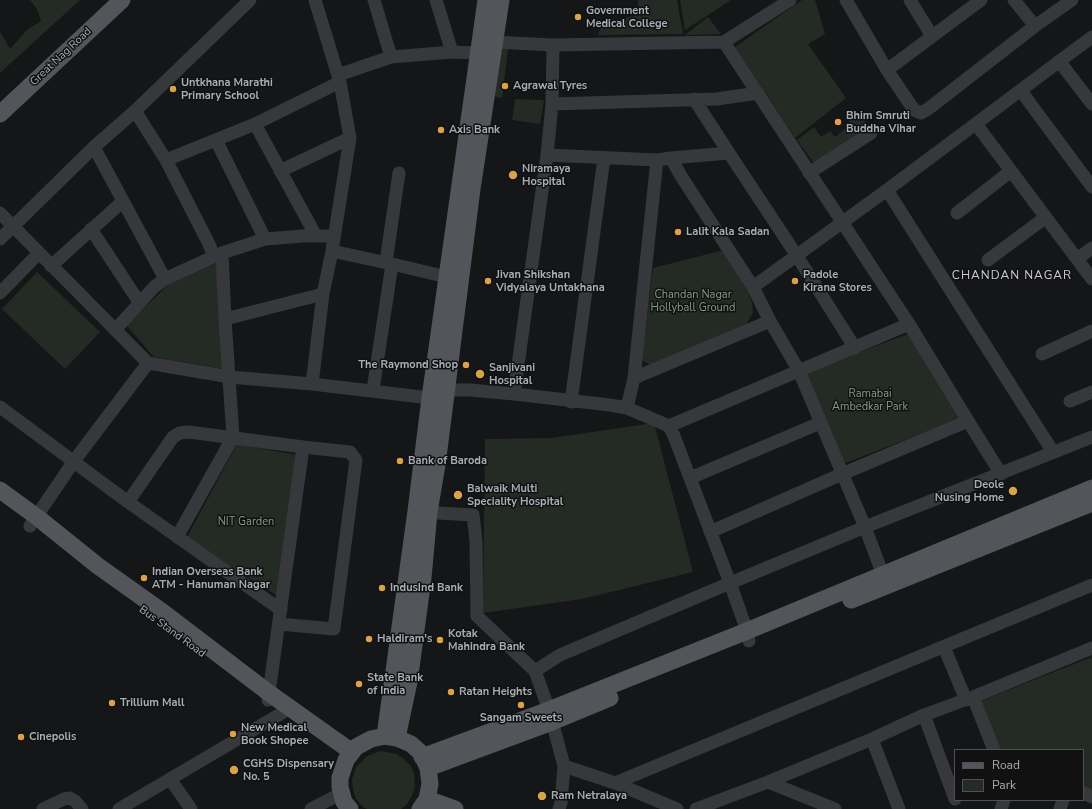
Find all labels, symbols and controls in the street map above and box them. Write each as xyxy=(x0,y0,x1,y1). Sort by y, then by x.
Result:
place label: Government Medical College xyxy=(586,4,668,30)
marker: Government Medical College xyxy=(573,12,583,22)
street label: Great Nag Road xyxy=(28,25,94,89)
place label: Untkhana Marathi Primary School xyxy=(181,76,273,102)
place label: Agrawal Tyres xyxy=(513,79,587,93)
marker: Agrawal Tyres xyxy=(500,81,510,91)
marker: Untkhana Marathi Primary School xyxy=(168,84,178,94)
place label: Bhim Smruti Buddha Vihar xyxy=(846,109,916,135)
marker: Bhim Smruti Buddha Vihar xyxy=(833,117,843,127)
place label: Axis Bank xyxy=(449,123,500,137)
marker: Axis Bank xyxy=(436,125,446,135)
place label: Niramaya Hospital xyxy=(522,162,571,188)
marker: Niramaya Hospital xyxy=(507,169,519,181)
place label: Lalit Kala Sadan xyxy=(686,225,770,239)
marker: Lalit Kala Sadan xyxy=(673,227,683,237)
place label: Jivan Shikshan Vidyalaya Untakhana xyxy=(496,268,605,294)
place label: Padole Kirana Stores xyxy=(803,268,872,294)
district label: CHANDAN NAGAR xyxy=(952,269,1072,283)
marker: Jivan Shikshan Vidyalaya Untakhana xyxy=(483,276,493,286)
marker: Padole Kirana Stores xyxy=(790,276,800,286)
park label: Chandan Nagar Hollyball Ground xyxy=(651,288,735,314)
place label: The Raymond Shop xyxy=(358,358,458,372)
marker: The Raymond Shop xyxy=(461,360,471,370)
place label: Sanjivani Hospital xyxy=(489,361,535,387)
marker: Sanjivani Hospital xyxy=(474,368,486,380)
park label: Ramabai Ambedkar Park xyxy=(832,387,908,413)
place label: Bank of Baroda xyxy=(408,454,487,468)
marker: Bank of Baroda xyxy=(395,456,405,466)
place label: Deole Nusing Home xyxy=(935,478,1004,504)
place label: Balwaik Multi Speciality Hospital xyxy=(467,482,563,508)
marker: Deole Nusing Home xyxy=(1007,485,1019,497)
marker: Balwaik Multi Speciality Hospital xyxy=(452,489,464,501)
park label: NIT Garden xyxy=(218,515,274,529)
place label: Indian Overseas Bank ATM - Hanuman Nagar xyxy=(152,565,270,591)
marker: Indian Overseas Bank ATM - Hanuman Nagar xyxy=(139,573,149,583)
place label: IndusInd Bank xyxy=(390,581,463,595)
marker: IndusInd Bank xyxy=(377,583,387,593)
street label: Bus Stand Road xyxy=(136,603,208,661)
place label: Kotak Mahindra Bank xyxy=(448,627,525,653)
place label: Haldiram's xyxy=(377,632,432,646)
marker: Haldiram's xyxy=(364,634,374,644)
marker: Kotak Mahindra Bank xyxy=(435,635,445,645)
place label: State Bank of India xyxy=(367,671,423,697)
marker: State Bank of India xyxy=(354,679,364,689)
place label: Ratan Heights xyxy=(459,685,532,699)
marker: Ratan Heights xyxy=(446,687,456,697)
place label: Trillium Mall xyxy=(120,696,184,710)
marker: Trillium Mall xyxy=(107,698,117,708)
marker: Sangam Sweets xyxy=(516,700,526,710)
place label: Sangam Sweets xyxy=(480,711,562,725)
place label: New Medical Book Shopee xyxy=(241,721,308,747)
marker: New Medical Book Shopee xyxy=(228,729,238,739)
place label: Cinepolis xyxy=(29,730,76,744)
marker: Cinepolis xyxy=(16,732,26,742)
legend xyxy=(954,749,1084,801)
place label: CGHS Dispensary No. 5 xyxy=(243,757,334,783)
text: Road xyxy=(992,757,1020,773)
marker: CGHS Dispensary No. 5 xyxy=(228,764,240,776)
text: Park xyxy=(992,777,1016,793)
place label: Ram Netralaya xyxy=(551,789,627,803)
marker: Ram Netralaya xyxy=(536,790,548,802)

